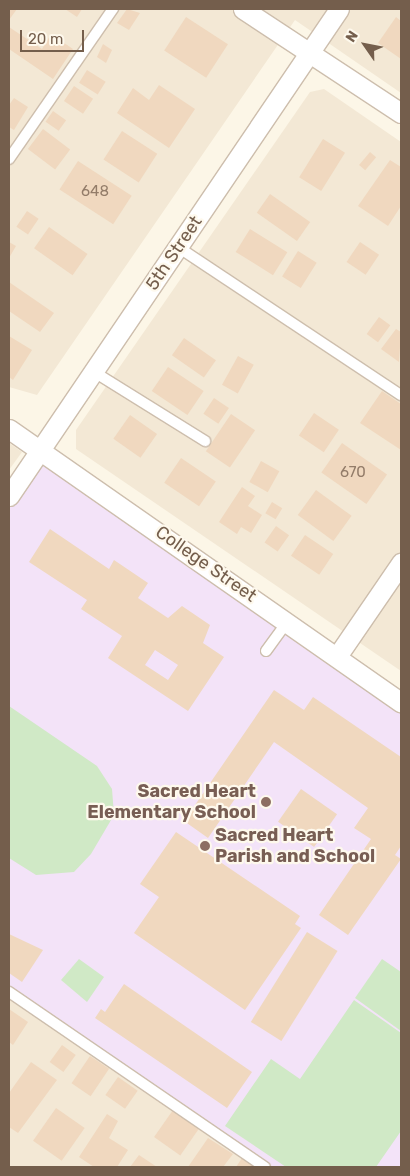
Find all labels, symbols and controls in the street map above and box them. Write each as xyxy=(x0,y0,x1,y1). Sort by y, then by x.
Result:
scale bar xyxy=(22,20,86,52)
north arrow xyxy=(340,20,390,70)
text: N xyxy=(342,28,362,45)
text: 20 m xyxy=(28,30,63,48)
house number: 648 xyxy=(81,183,109,201)
street label: 5th Street xyxy=(141,212,207,294)
house number: 670 xyxy=(340,464,366,482)
street label: College Street xyxy=(151,521,261,607)
place label: Sacred Heart Elementary School xyxy=(87,781,256,824)
marker: Sacred Heart Elementary School xyxy=(260,796,272,808)
place label: Sacred Heart Parish and School xyxy=(215,825,375,868)
marker: Sacred Heart Parish and School xyxy=(199,840,211,852)

